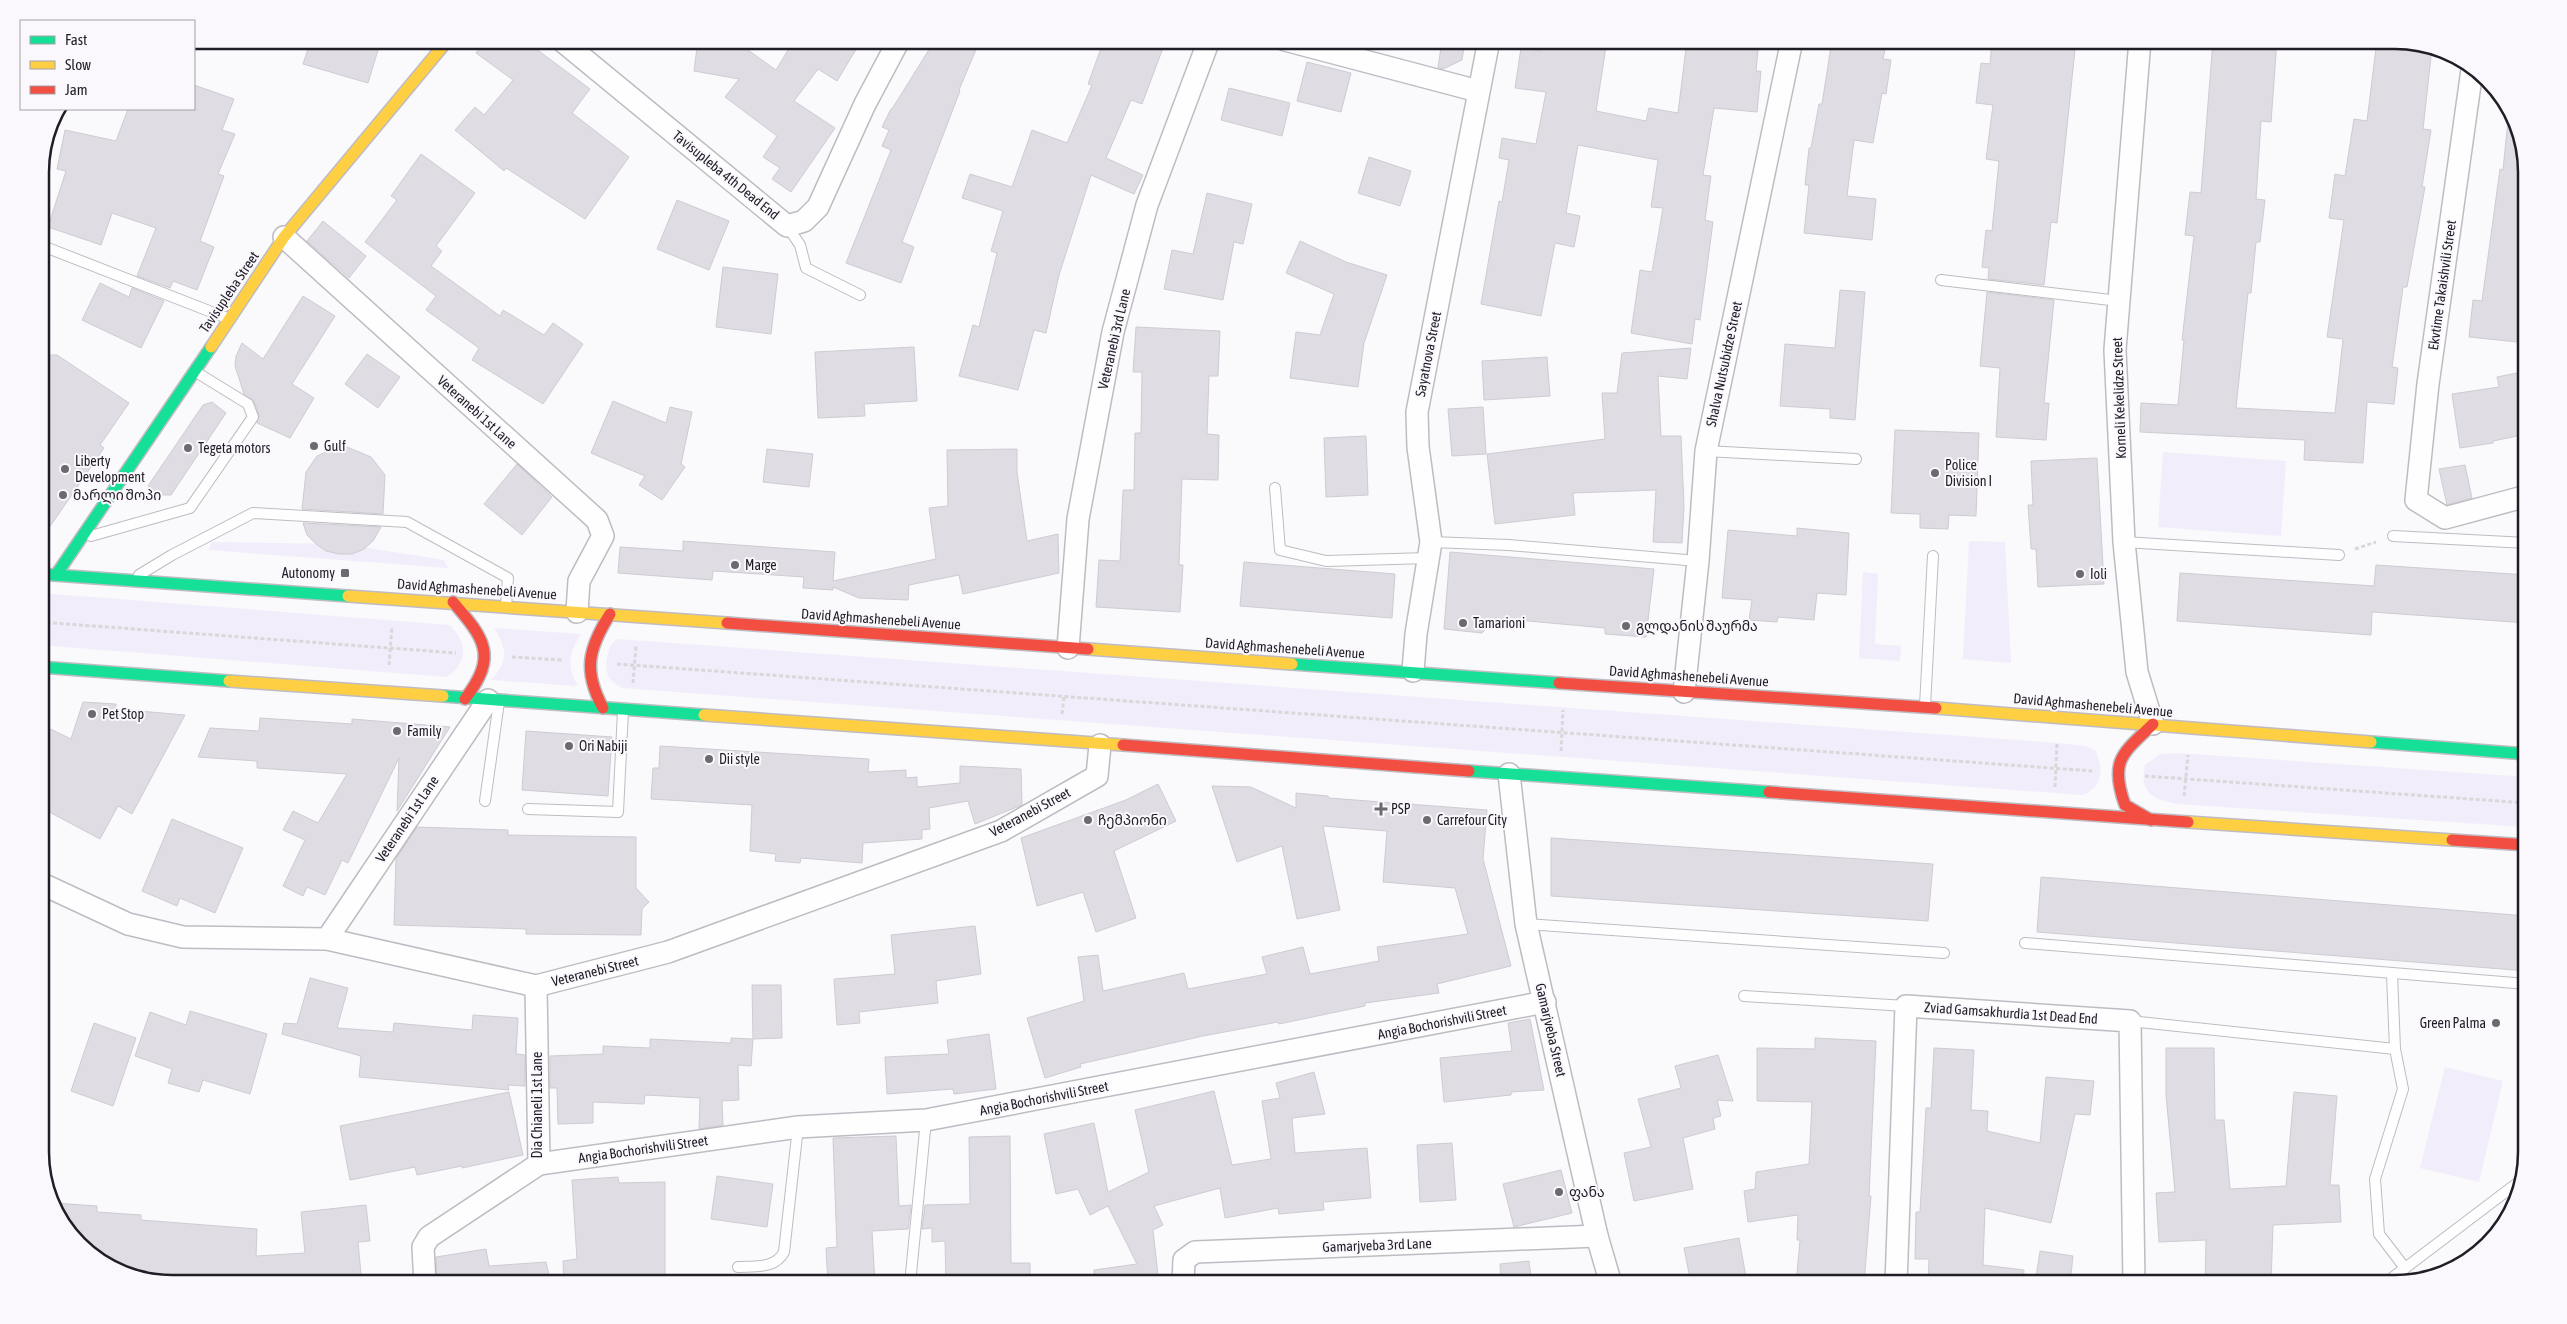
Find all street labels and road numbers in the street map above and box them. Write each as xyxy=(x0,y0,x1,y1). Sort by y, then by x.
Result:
street label: Tavisupleba 4th Dead End xyxy=(670,127,782,223)
street label: Ekvtime Takaishvili Street xyxy=(2425,219,2459,351)
street label: Tavisupleba Street xyxy=(196,248,262,336)
street label: Veteranebi 3rd Lane xyxy=(1095,287,1133,391)
street label: Shalva Nutsubidze Street xyxy=(1703,300,1745,428)
street label: Sayatnova Street xyxy=(1412,310,1444,398)
street label: Korneli Kekelidze Street xyxy=(2109,337,2129,459)
street label: Veteranebi 1st Lane xyxy=(434,372,520,452)
street label: David Aghmashenebeli Avenue xyxy=(397,575,557,603)
street label: David Aghmashenebeli Avenue xyxy=(801,605,961,633)
street label: David Aghmashenebeli Avenue xyxy=(1205,634,1365,662)
street label: David Aghmashenebeli Avenue xyxy=(1609,662,1769,690)
street label: David Aghmashenebeli Avenue xyxy=(2013,690,2173,720)
street label: Veteranebi 1st Lane xyxy=(372,773,442,865)
street label: Veteranebi Street xyxy=(987,784,1073,840)
street label: Veteranebi Street xyxy=(550,952,640,990)
street label: Gamarjveba Street xyxy=(1532,982,1570,1078)
street label: Zviad Gamsakhurdia 1st Dead End xyxy=(1924,999,2098,1027)
street label: Angia Bochorishvili Street xyxy=(1376,1002,1508,1042)
street label: Dia Chianeli 1st Lane xyxy=(529,1052,545,1158)
street label: Angia Bochorishvili Street xyxy=(978,1078,1110,1118)
street label: Angia Bochorishvili Street xyxy=(577,1132,709,1166)
street label: Gamarjveba 3rd Lane xyxy=(1322,1235,1432,1255)

